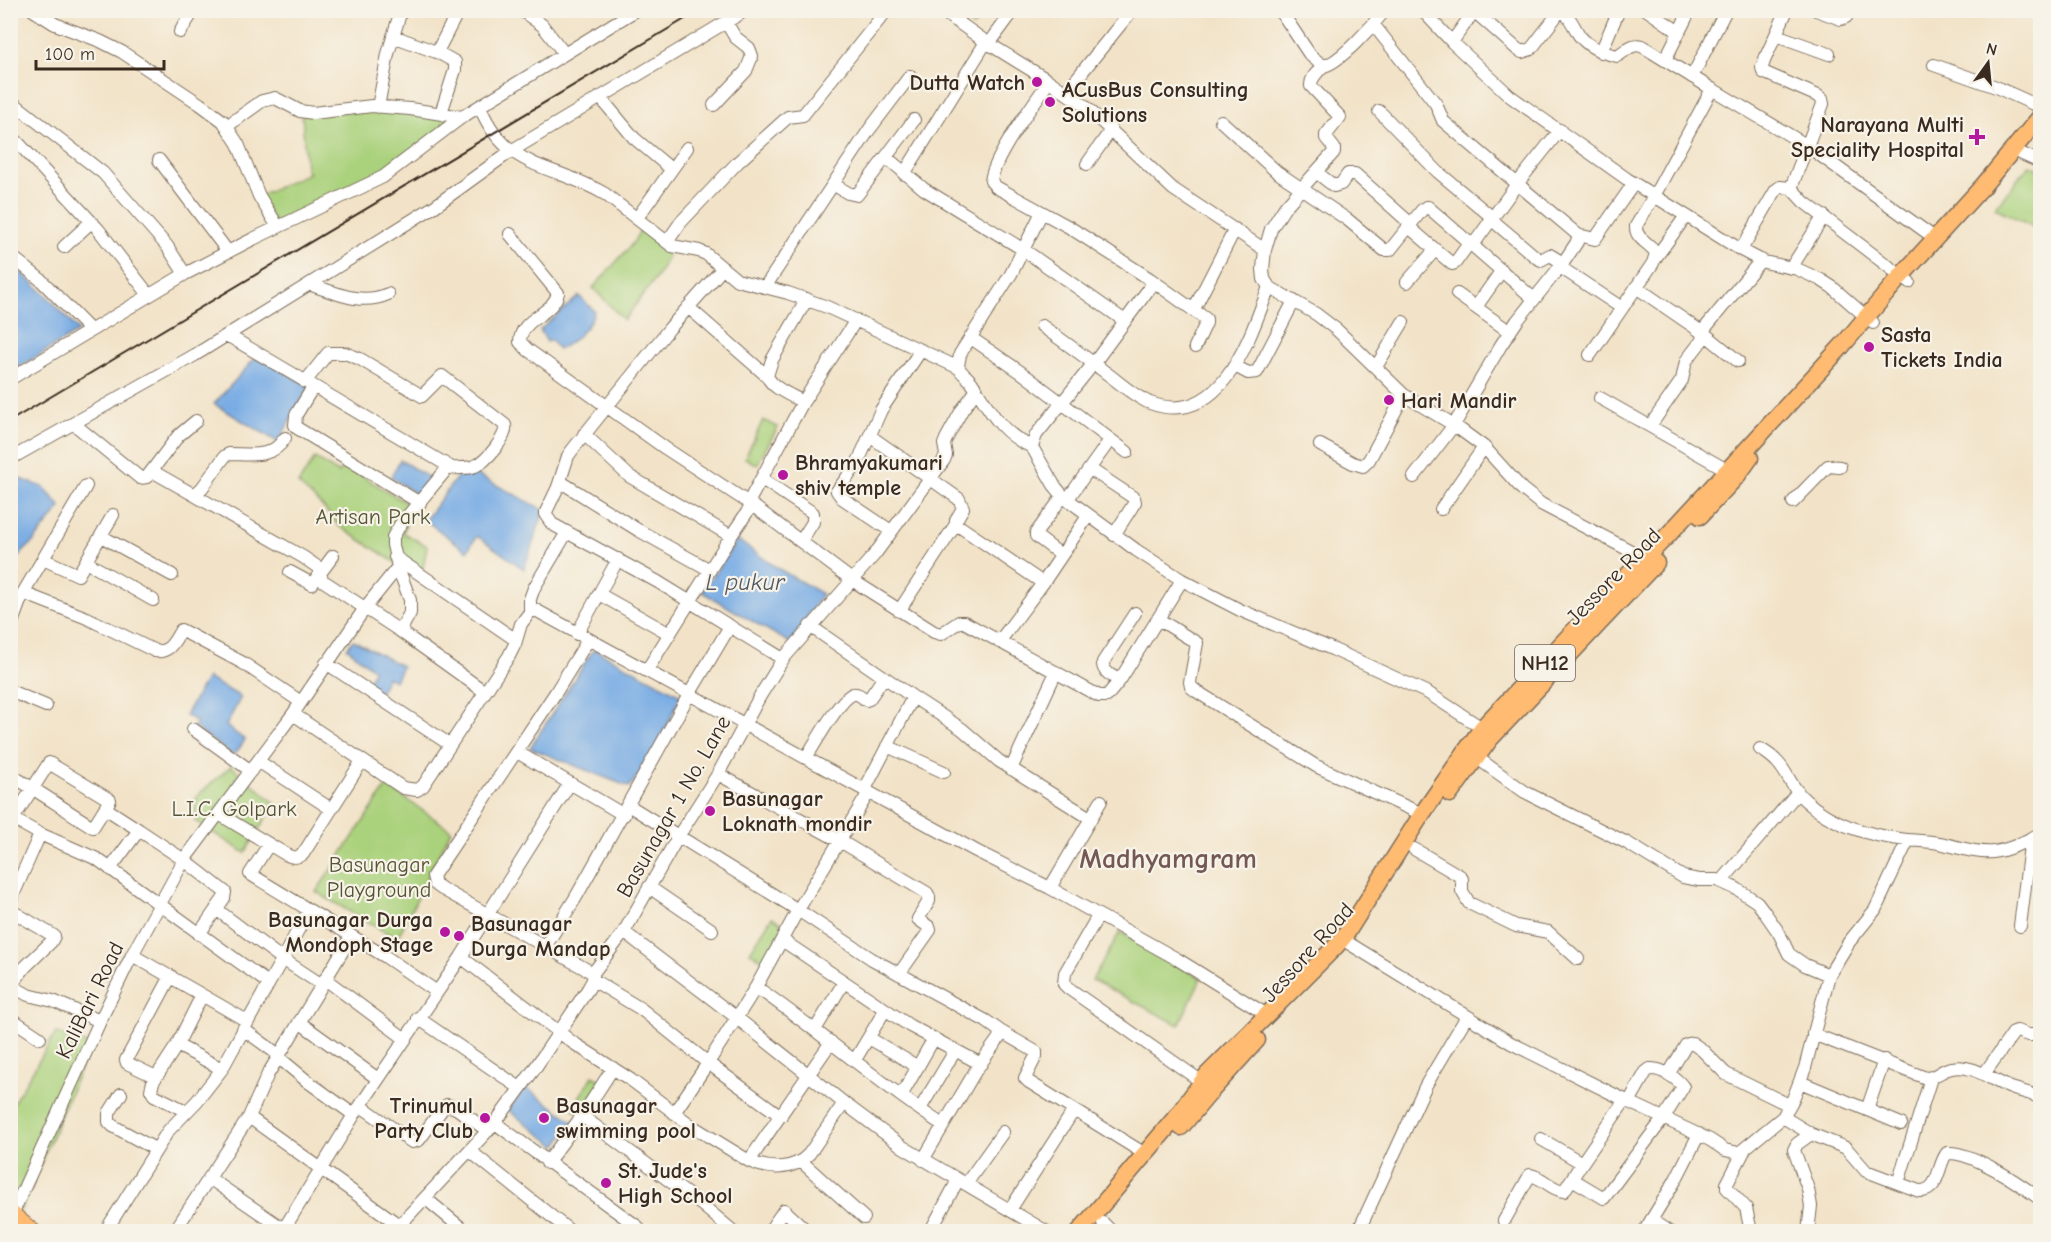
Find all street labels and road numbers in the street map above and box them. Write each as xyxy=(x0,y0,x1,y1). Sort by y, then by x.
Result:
street label: Jessore Road xyxy=(1561,523,1667,631)
road number: NH12 xyxy=(1515,645,1575,681)
street label: Basunagar 1 No. Lane xyxy=(611,711,737,902)
street label: Jessore Road xyxy=(1256,897,1359,1008)
street label: KaliBari Road xyxy=(50,938,129,1063)

